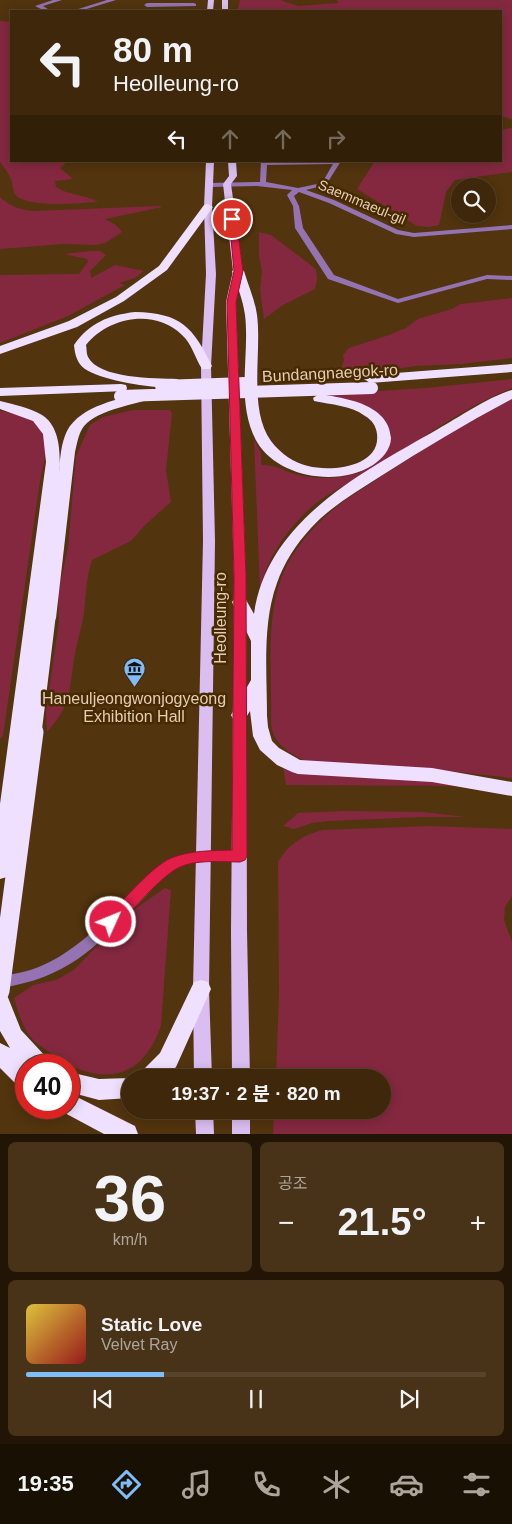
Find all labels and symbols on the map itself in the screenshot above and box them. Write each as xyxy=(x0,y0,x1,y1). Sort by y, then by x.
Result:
street label: Saemmaeul-gil xyxy=(316,176,408,228)
pin xyxy=(211,198,253,240)
street label: Bundangnaegok-ro xyxy=(262,361,399,385)
street label: Heolleung-ro xyxy=(212,572,229,664)
museum icon: Haneuljeongwonjogyeong Exhibition Hall xyxy=(122,657,146,688)
place label: Haneuljeongwonjogyeong Exhibition Hall xyxy=(42,690,226,725)
position arrow xyxy=(84,895,136,947)
speed limit sign: 40 xyxy=(15,1054,80,1119)

